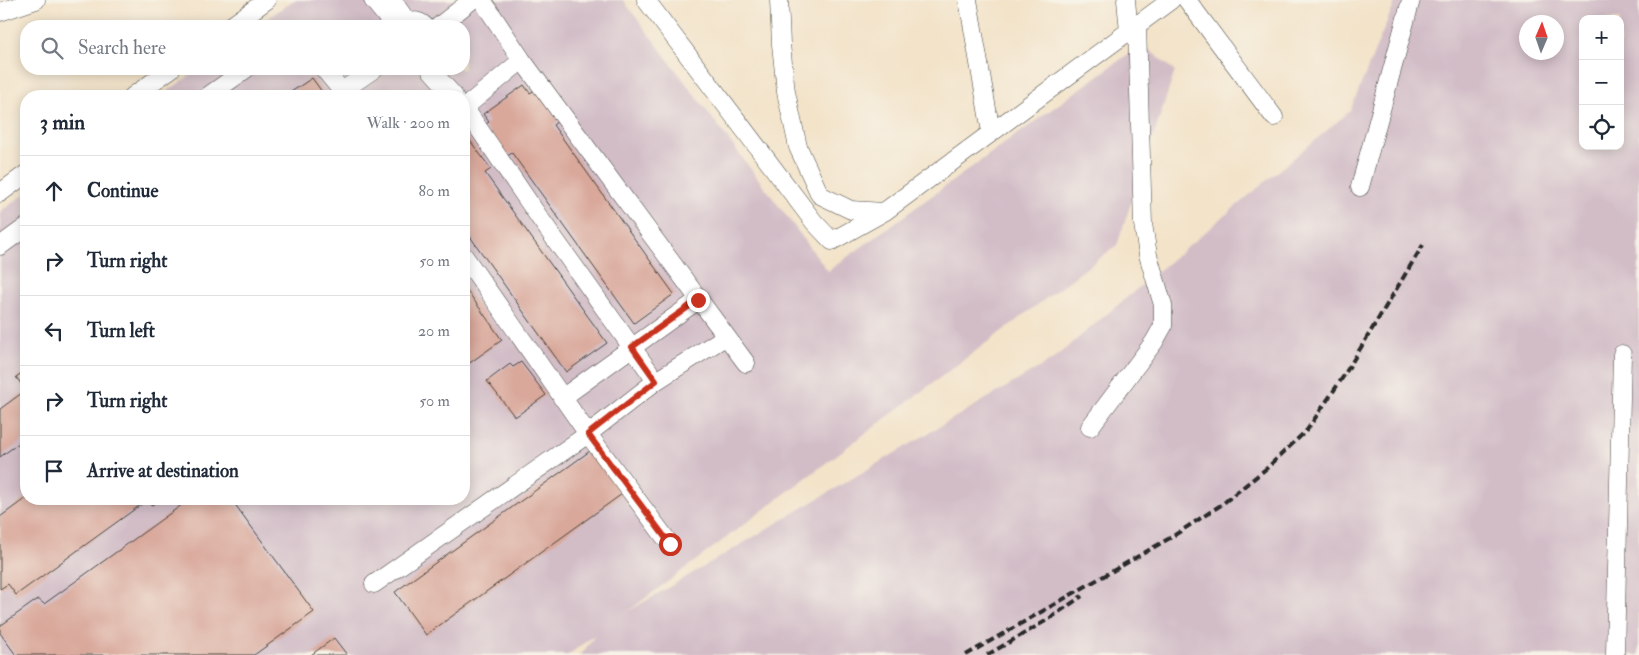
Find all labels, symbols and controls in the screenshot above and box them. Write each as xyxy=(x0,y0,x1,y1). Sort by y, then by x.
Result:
north arrow xyxy=(1519,15,1564,60)
map controls xyxy=(1579,15,1624,150)
button: + xyxy=(1579,15,1624,60)
search box xyxy=(20,20,470,75)
icon: search xyxy=(38,34,66,62)
text: Search here xyxy=(78,36,166,60)
button: − xyxy=(1579,60,1624,105)
button: locate xyxy=(1579,105,1624,150)
text: 3 min xyxy=(40,109,85,136)
text: Walk · 200 m xyxy=(367,113,450,133)
icon: ahead xyxy=(40,177,68,205)
text: Continue xyxy=(87,179,158,203)
text: 80 m xyxy=(419,181,450,201)
icon: right xyxy=(40,247,68,275)
text: Turn right xyxy=(87,249,167,273)
text: 50 m xyxy=(419,251,450,271)
route end xyxy=(687,289,710,312)
icon: left xyxy=(40,317,68,345)
text: Turn left xyxy=(87,319,155,343)
text: 20 m xyxy=(418,321,450,341)
icon: right xyxy=(40,387,68,415)
text: Turn right xyxy=(87,389,167,413)
text: 50 m xyxy=(419,391,450,411)
icon: arrive xyxy=(40,457,68,485)
text: Arrive at destination xyxy=(87,459,239,483)
route start xyxy=(659,533,682,556)

